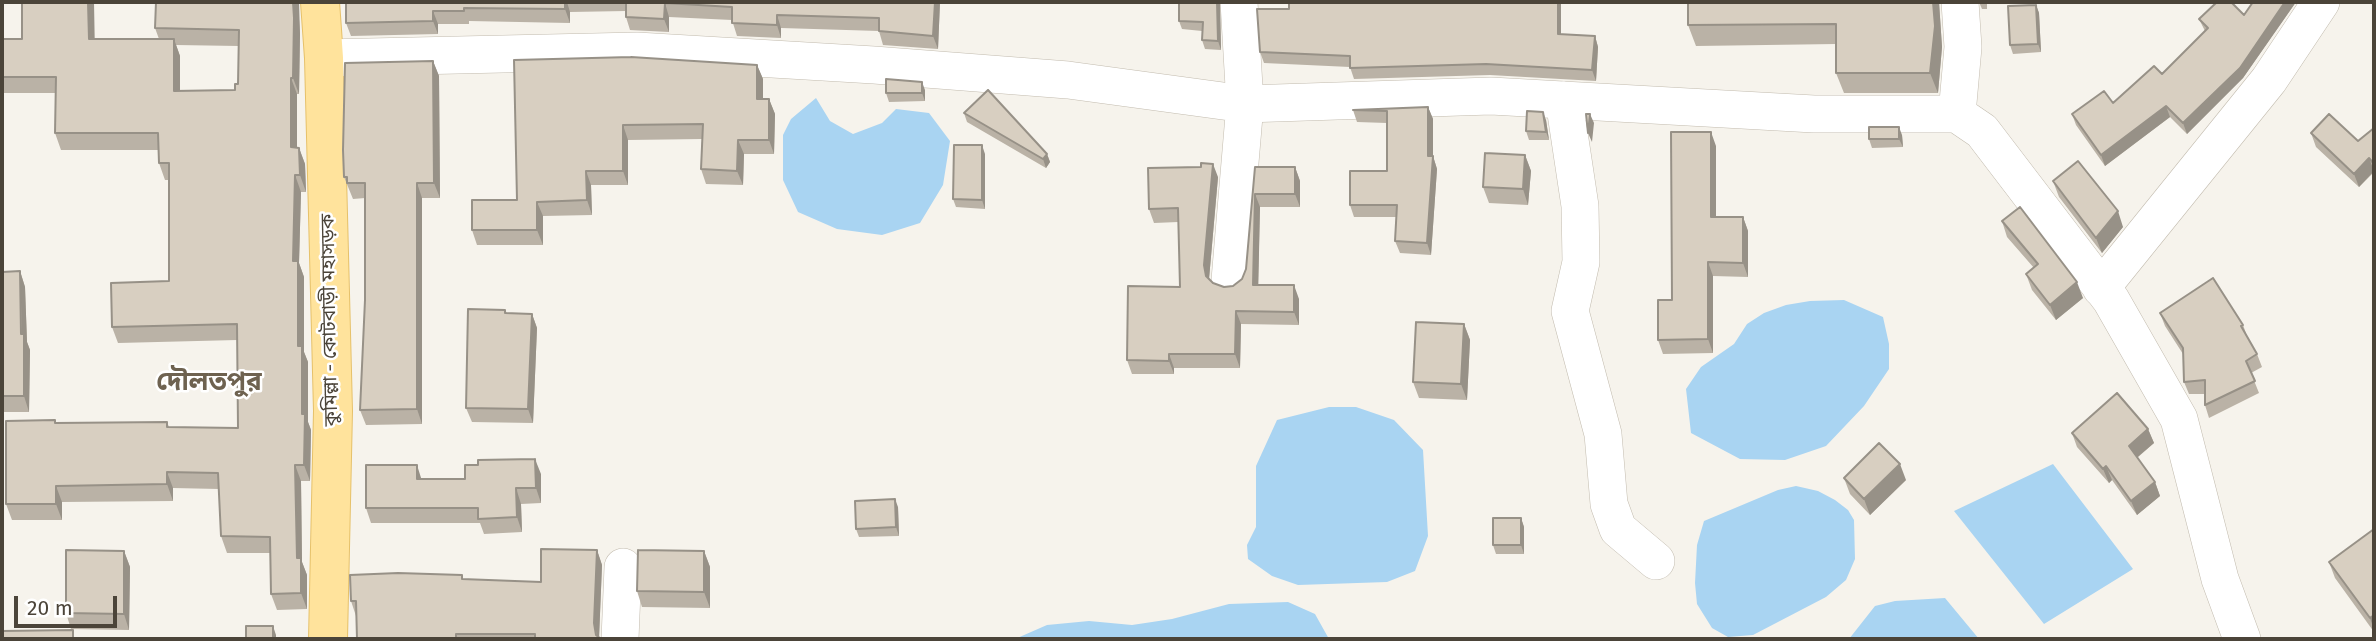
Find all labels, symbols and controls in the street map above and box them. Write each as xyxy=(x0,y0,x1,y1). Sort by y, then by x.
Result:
street label: কুমিল্লা - কোটবাড়ী মহাসড়ক xyxy=(317,214,343,426)
district label: দৌলতপুর xyxy=(156,367,262,399)
scale bar xyxy=(18,582,121,626)
text: 20 m xyxy=(27,595,73,621)

